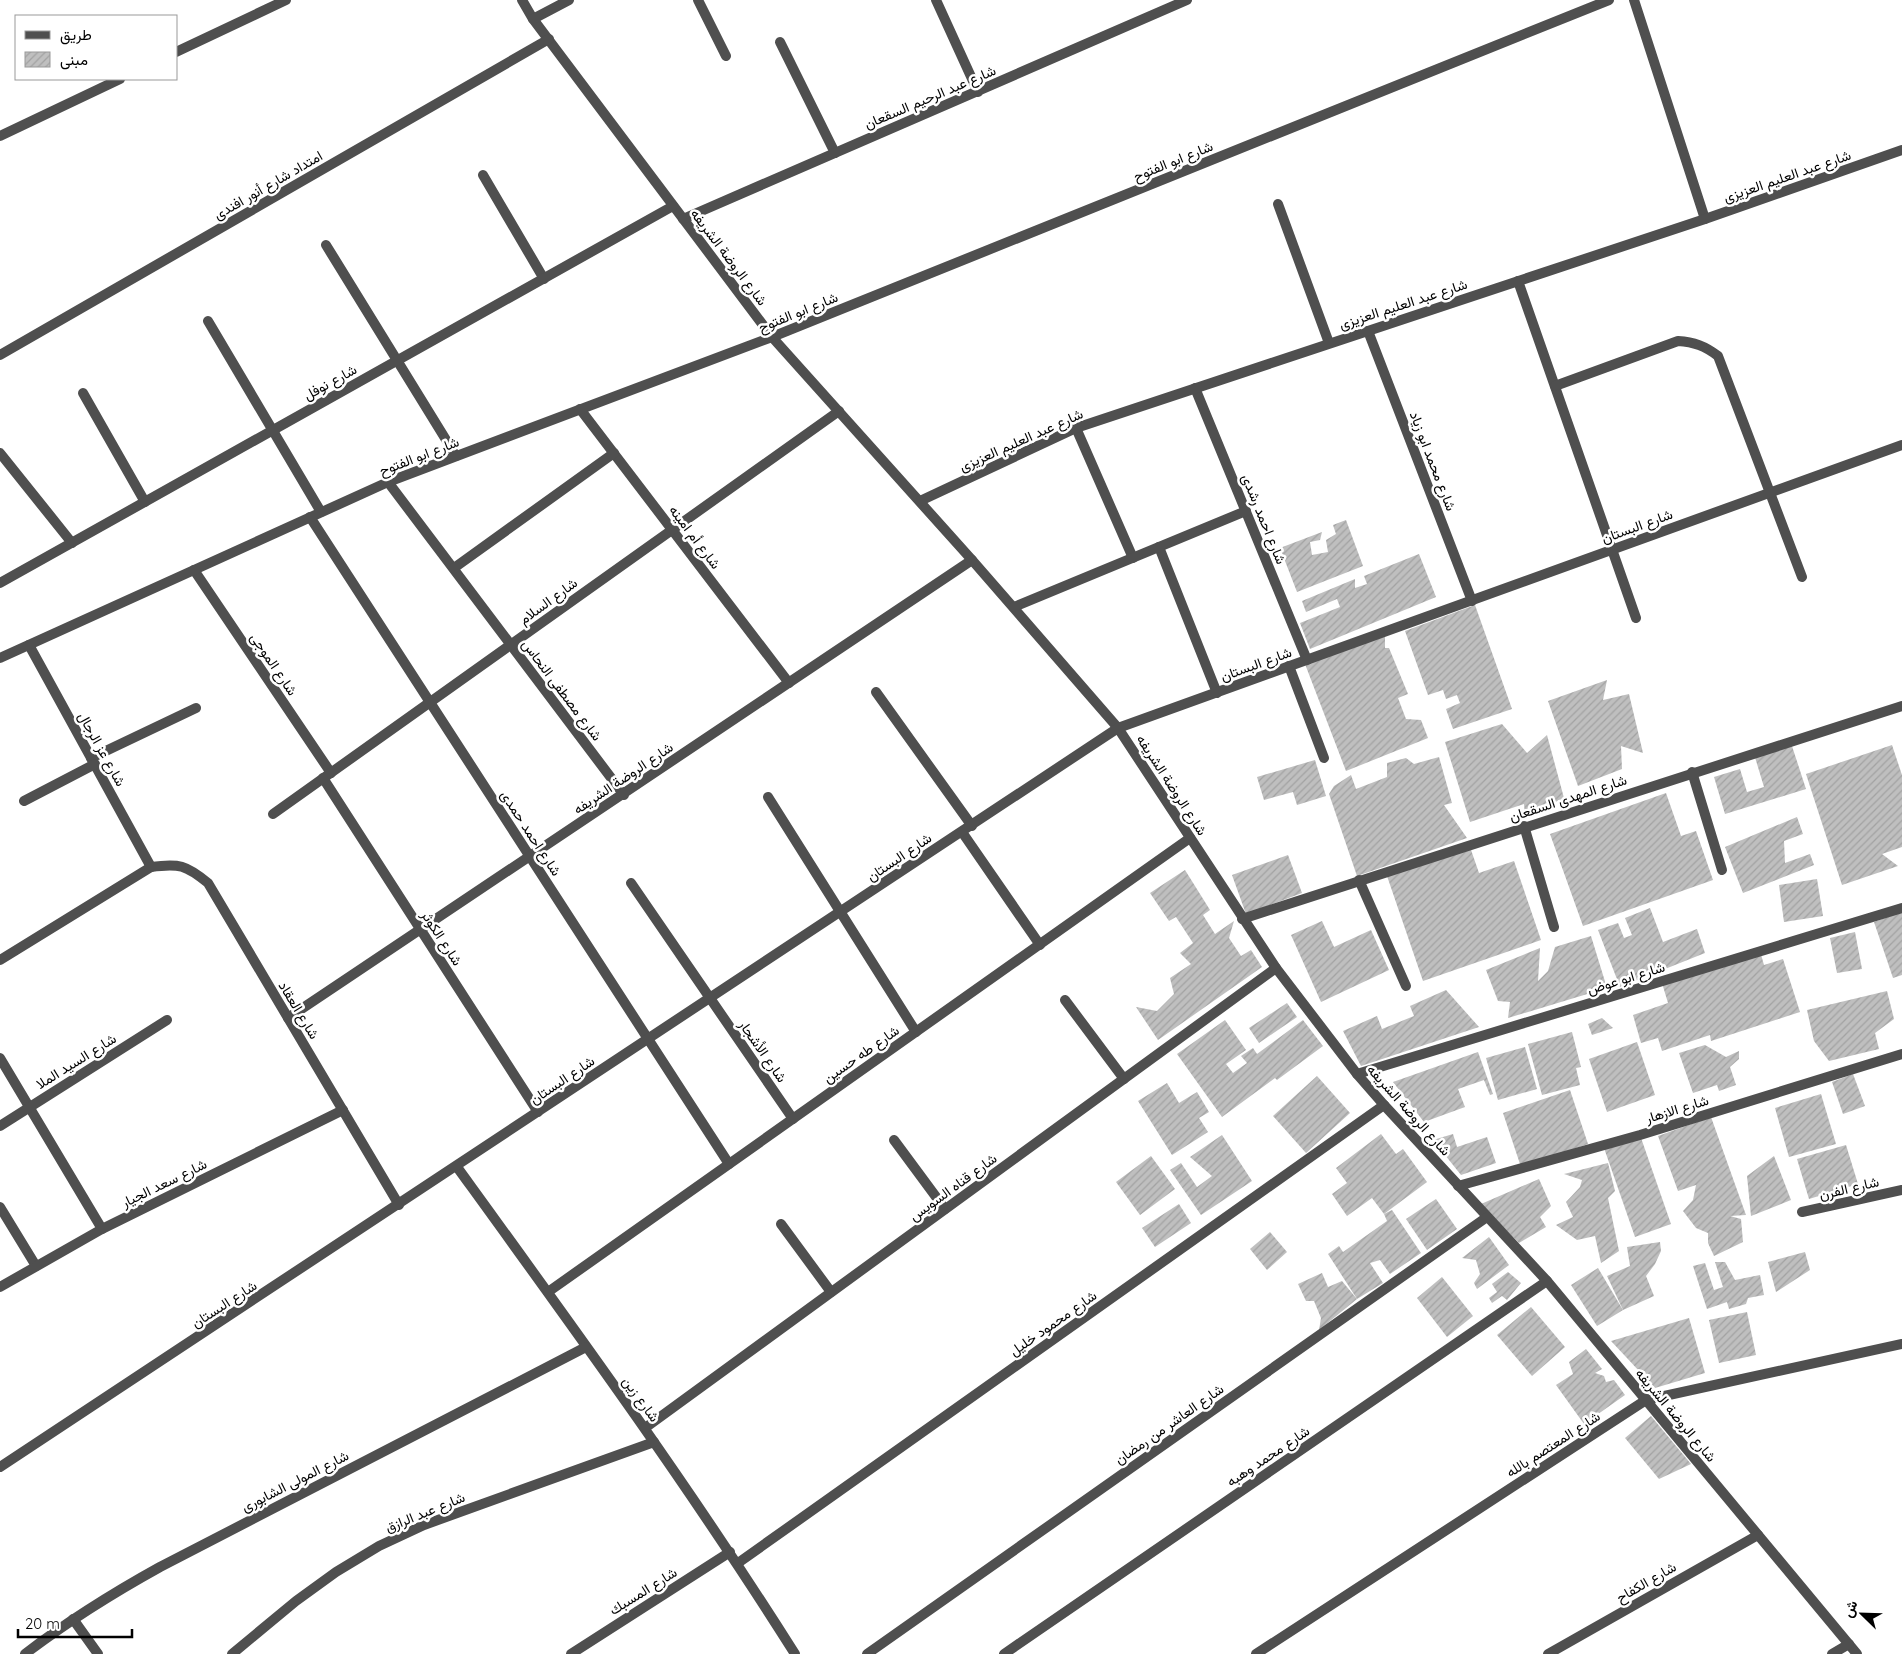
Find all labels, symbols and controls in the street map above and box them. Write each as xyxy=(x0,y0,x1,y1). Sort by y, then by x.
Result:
legend xyxy=(15,15,178,80)
text: طريق xyxy=(60,25,92,45)
text: مبنى xyxy=(60,50,88,70)
street label: شارع عبد الرحيم السقعان xyxy=(861,61,999,135)
street label: شارع ابو الفتوح xyxy=(1131,137,1216,187)
street label: شارع عبد العليم العزيزى xyxy=(1721,146,1854,208)
street label: امتداد شارع أنور افندى xyxy=(210,147,327,225)
street label: شارع الروضة الشريفه xyxy=(685,205,771,310)
street label: شارع عبد العليم العزيزى xyxy=(1337,275,1470,335)
street label: شارع ابو الفتوح xyxy=(756,288,841,338)
street label: شارع نوفل xyxy=(300,360,361,406)
street label: شارع عبد العليم العزيزى xyxy=(956,405,1087,477)
street label: شارع محمد ابو زياد xyxy=(1404,409,1460,514)
street label: شارع ابو الفتوح xyxy=(376,432,462,481)
street label: شارع احمد رشدى xyxy=(1236,471,1290,568)
street label: شارع أم امينه xyxy=(664,502,725,574)
street label: شارع البستان xyxy=(1599,505,1676,549)
street label: شارع السلام xyxy=(515,574,582,630)
street label: شارع الموجى xyxy=(245,629,302,700)
street label: شارع مصطفى النحاس xyxy=(516,636,606,746)
street label: شارع البستان xyxy=(1218,643,1295,687)
street label: شارع عز الرجال xyxy=(72,709,130,790)
street label: شارع الروضة الشريفه xyxy=(1131,731,1211,840)
street label: شارع الروضة الشريفه xyxy=(570,738,677,820)
street label: شارع المهدى السقعان xyxy=(1507,770,1630,827)
street label: شارع احمد حمدى xyxy=(495,787,565,880)
street label: شارع البستان xyxy=(863,829,936,887)
street label: شارع الكوثر xyxy=(415,906,467,970)
street label: شارع ابو عوض xyxy=(1585,958,1668,1000)
street label: شارع العقاد xyxy=(273,978,323,1043)
street label: شارع الأشجار xyxy=(733,1015,791,1087)
street label: شارع طه حسين xyxy=(819,1021,904,1089)
street label: شارع السيد الملا xyxy=(33,1029,120,1094)
street label: شارع البستان xyxy=(526,1052,599,1110)
street label: شارع الروضة الشريفه xyxy=(1362,1061,1455,1161)
street label: شارع الازهار xyxy=(1642,1091,1711,1129)
street label: شارع قناه السويس xyxy=(906,1149,1002,1226)
street label: شارع سعد الجيار xyxy=(118,1155,210,1214)
street label: شارع الفرن xyxy=(1817,1172,1881,1206)
street label: شارع البستان xyxy=(188,1276,261,1333)
street label: شارع محمود خليل xyxy=(1006,1286,1101,1361)
street label: شارع الروضة الشريفه xyxy=(1630,1365,1720,1467)
street label: شارع زين xyxy=(617,1373,663,1426)
street label: شارع العاشر من رمضان xyxy=(1111,1380,1228,1470)
street label: شارع المعتصم بالله xyxy=(1503,1407,1605,1483)
street label: شارع محمد وهبه xyxy=(1223,1422,1314,1492)
street label: شارع المولى الشابورى xyxy=(238,1446,353,1518)
street label: شارع عبد الرازق xyxy=(382,1488,468,1538)
street label: شارع الكفاح xyxy=(1613,1558,1680,1608)
street label: شارع المسبك xyxy=(606,1563,681,1621)
north arrow xyxy=(1837,1589,1887,1639)
text: ش xyxy=(1838,1598,1862,1620)
scale bar xyxy=(18,1606,131,1638)
text: 20 m xyxy=(25,1614,60,1633)

